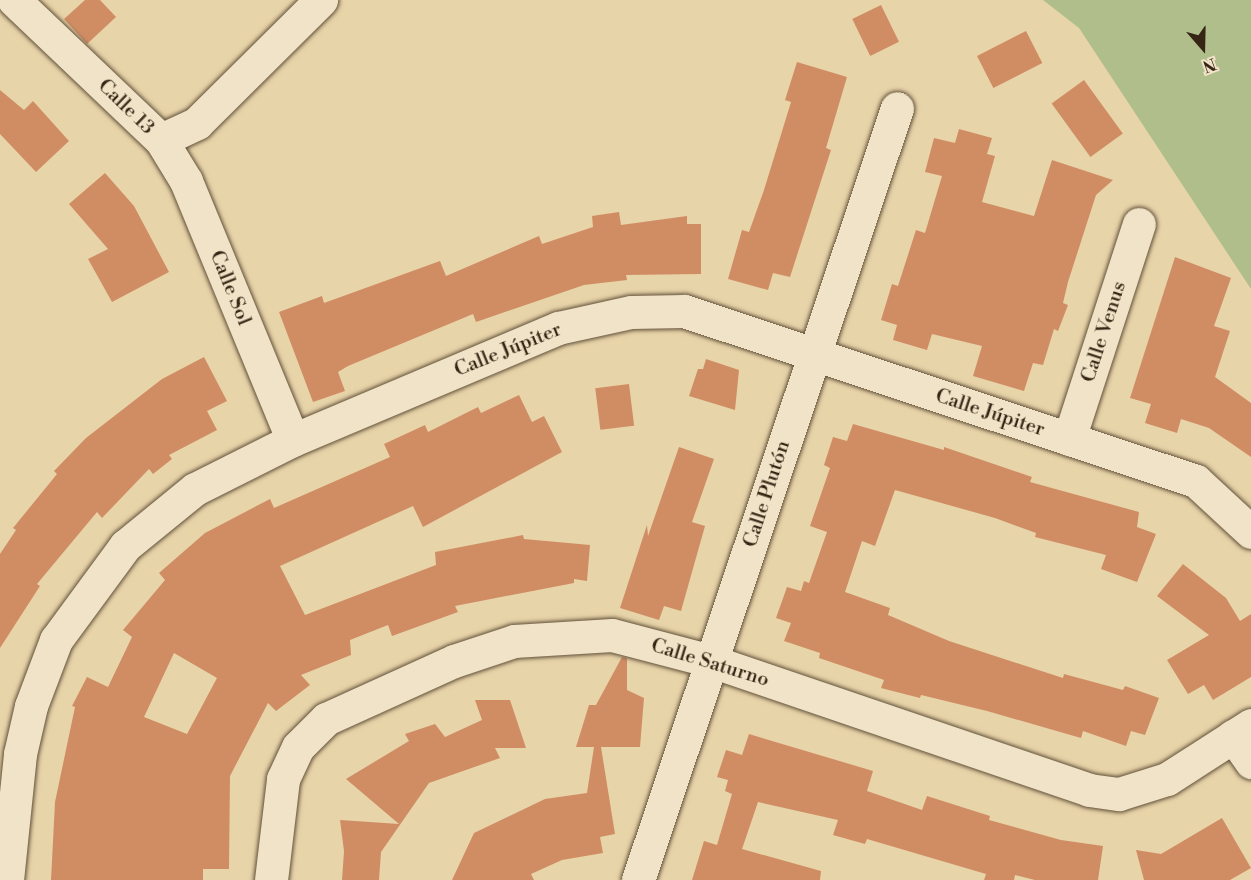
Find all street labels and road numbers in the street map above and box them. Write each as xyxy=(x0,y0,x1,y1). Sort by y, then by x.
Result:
street label: Calle 13 xyxy=(93,74,159,140)
street label: Calle Sol xyxy=(204,247,256,329)
street label: Calle Venus xyxy=(1076,279,1132,385)
street label: Calle Júpiter xyxy=(451,318,565,382)
street label: Calle Júpiter xyxy=(932,384,1048,442)
street label: Calle Plutón xyxy=(738,438,796,550)
street label: Calle Saturno xyxy=(648,634,772,692)

